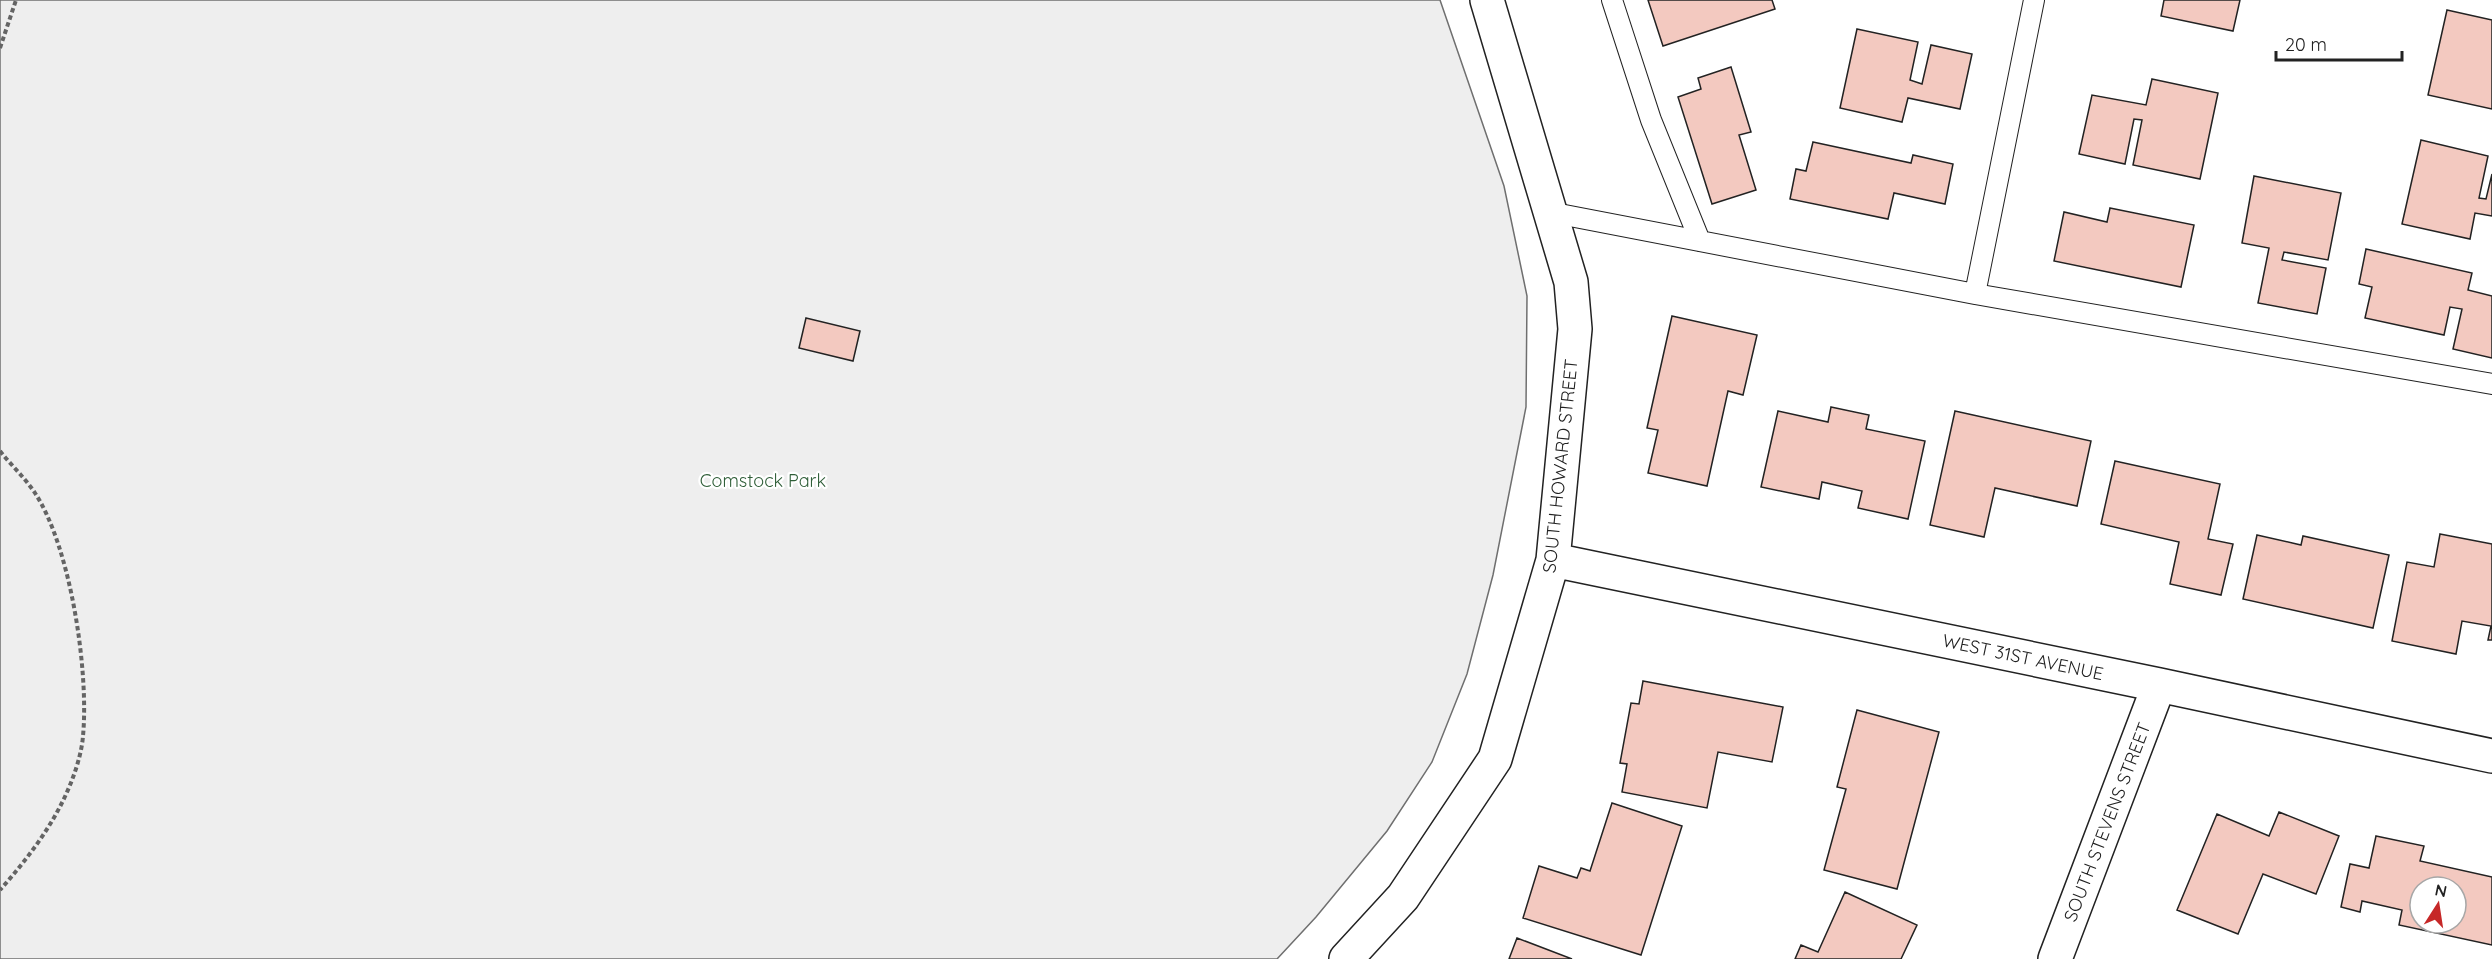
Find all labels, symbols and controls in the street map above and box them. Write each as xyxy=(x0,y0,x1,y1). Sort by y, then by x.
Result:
scale bar xyxy=(2276,24,2402,62)
text: 20 m xyxy=(2285,33,2327,56)
street label: SOUTH HOWARD STREET xyxy=(1537,358,1583,574)
park label: Comstock Park xyxy=(700,469,826,492)
street label: WEST 31ST AVENUE xyxy=(1940,629,2106,685)
street label: SOUTH STEVENS STREET xyxy=(2058,719,2156,925)
north arrow xyxy=(2408,875,2468,935)
text: N xyxy=(2433,879,2449,901)

